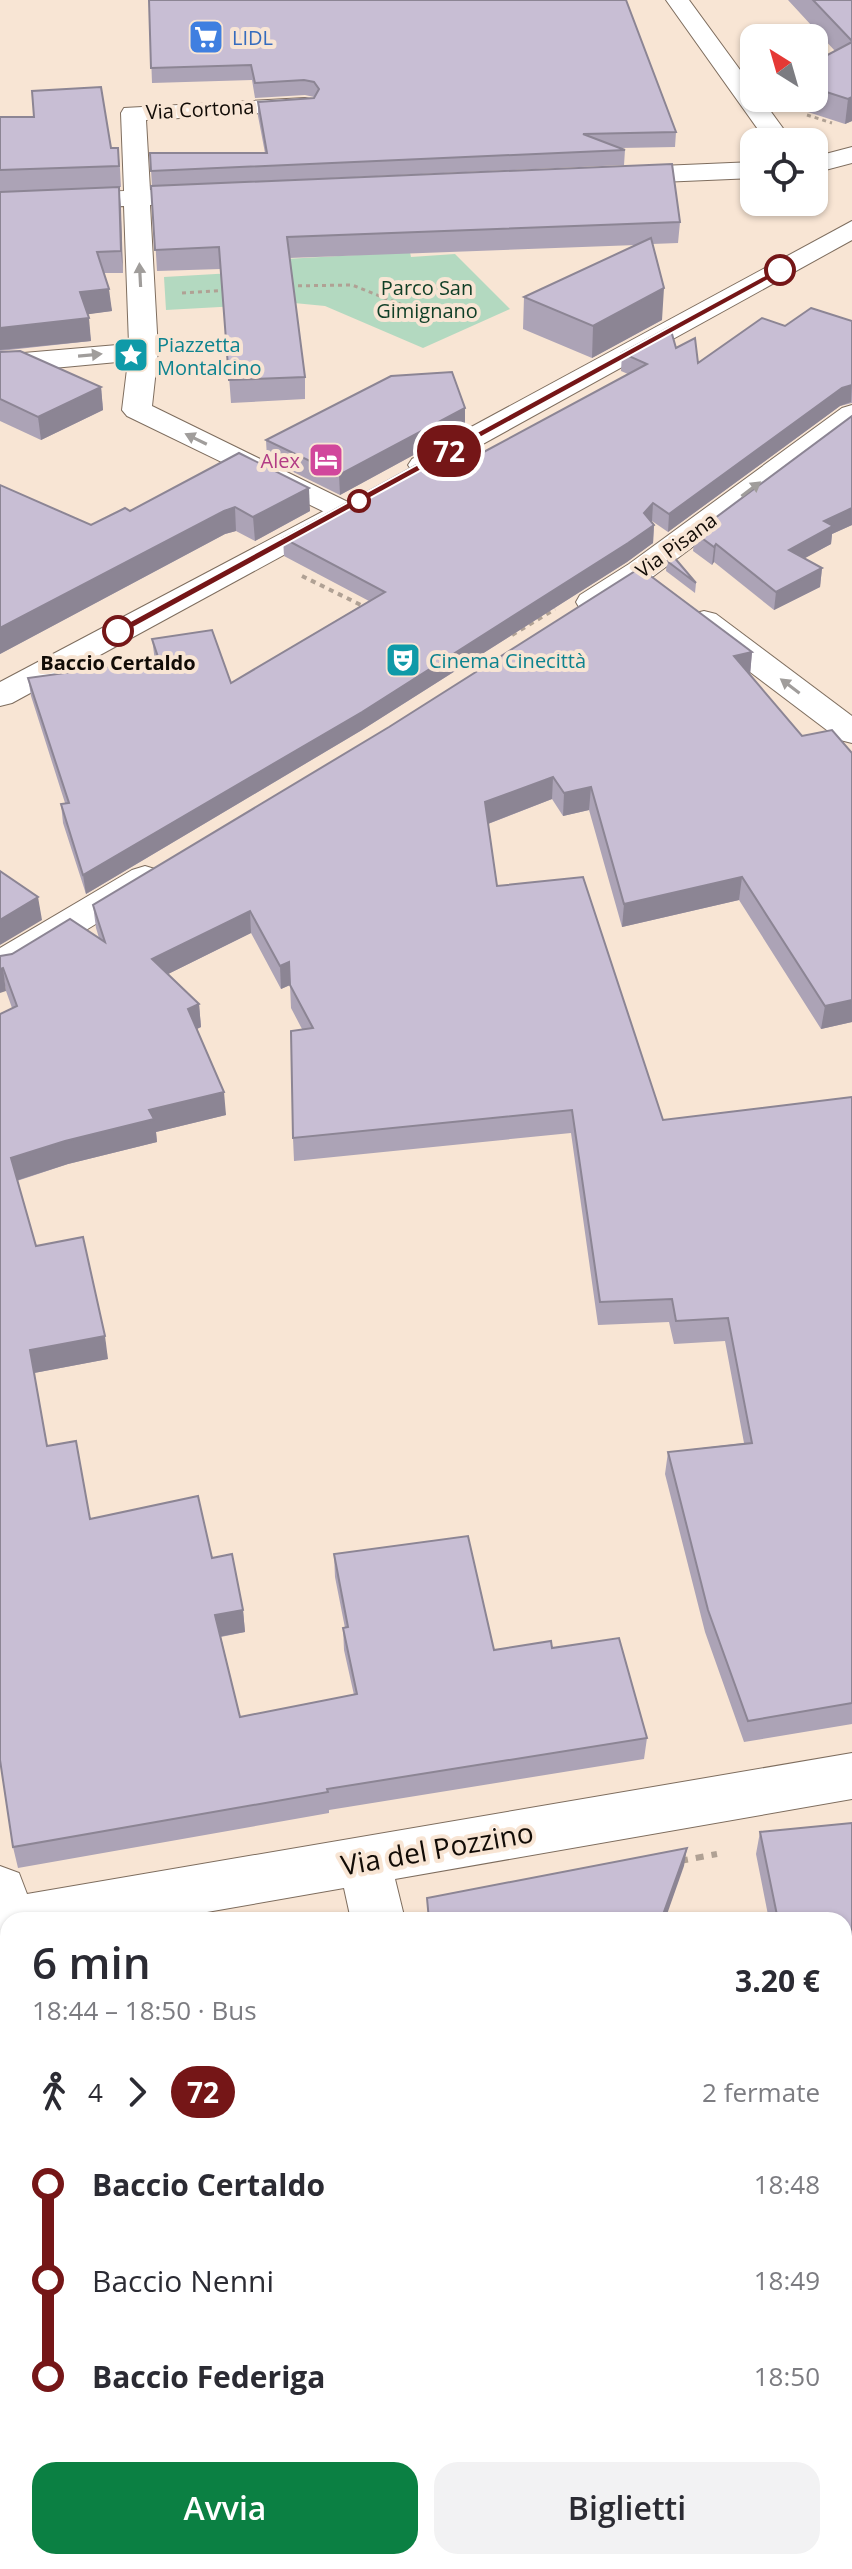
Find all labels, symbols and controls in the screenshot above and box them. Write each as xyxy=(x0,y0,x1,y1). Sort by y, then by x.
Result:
supermarket icon: LIDL xyxy=(187,18,225,56)
place label: LIDL xyxy=(232,24,273,51)
north arrow xyxy=(740,24,828,112)
map controls xyxy=(740,24,828,216)
street label: Via Cortona xyxy=(145,93,255,125)
button: locate xyxy=(740,128,828,216)
unlabelled marker xyxy=(765,255,795,285)
one-way arrow xyxy=(133,262,146,287)
park label: Parco San Gimignano xyxy=(376,274,478,324)
place label: Piazzetta Montalcino xyxy=(157,331,262,381)
place icon: Piazzetta Montalcino xyxy=(112,336,150,374)
one-way arrow xyxy=(77,349,102,362)
line badge: 72 xyxy=(413,425,485,477)
one-way arrow xyxy=(184,432,207,445)
text: 72 xyxy=(433,432,465,470)
hotel icon: Alex xyxy=(307,441,345,479)
place label: Alex xyxy=(261,447,301,474)
one-way arrow xyxy=(741,482,762,498)
unlabelled marker xyxy=(348,490,370,512)
street label: Via Pisana xyxy=(630,506,722,584)
marker: Baccio Certaldo xyxy=(103,616,133,646)
theatre icon: Cinema Cinecittà xyxy=(384,641,422,679)
place label: Cinema Cinecittà xyxy=(429,647,586,674)
place label: Baccio Certaldo xyxy=(40,649,196,676)
one-way arrow xyxy=(779,678,801,694)
street label: Via del Pozzino xyxy=(338,1812,536,1884)
text: 6 min xyxy=(32,1932,151,1992)
text: 3.20 € xyxy=(735,1960,820,2001)
text: 18:44 – 18:50 · Bus xyxy=(32,1992,257,2028)
icon: walk xyxy=(32,2070,76,2114)
icon: forward xyxy=(115,2070,159,2114)
text: 72 xyxy=(187,2073,219,2111)
text: 4 xyxy=(88,2074,103,2110)
text: 2 fermate xyxy=(702,2074,820,2110)
text: Baccio Certaldo xyxy=(92,2164,325,2205)
text: 18:48 xyxy=(754,2166,820,2202)
text: Baccio Nenni xyxy=(92,2260,274,2301)
text: 18:49 xyxy=(754,2262,820,2298)
text: Baccio Federiga xyxy=(92,2356,325,2397)
text: 18:50 xyxy=(754,2358,820,2394)
button: Avvia xyxy=(32,2462,418,2554)
button: Biglietti xyxy=(434,2462,820,2554)

